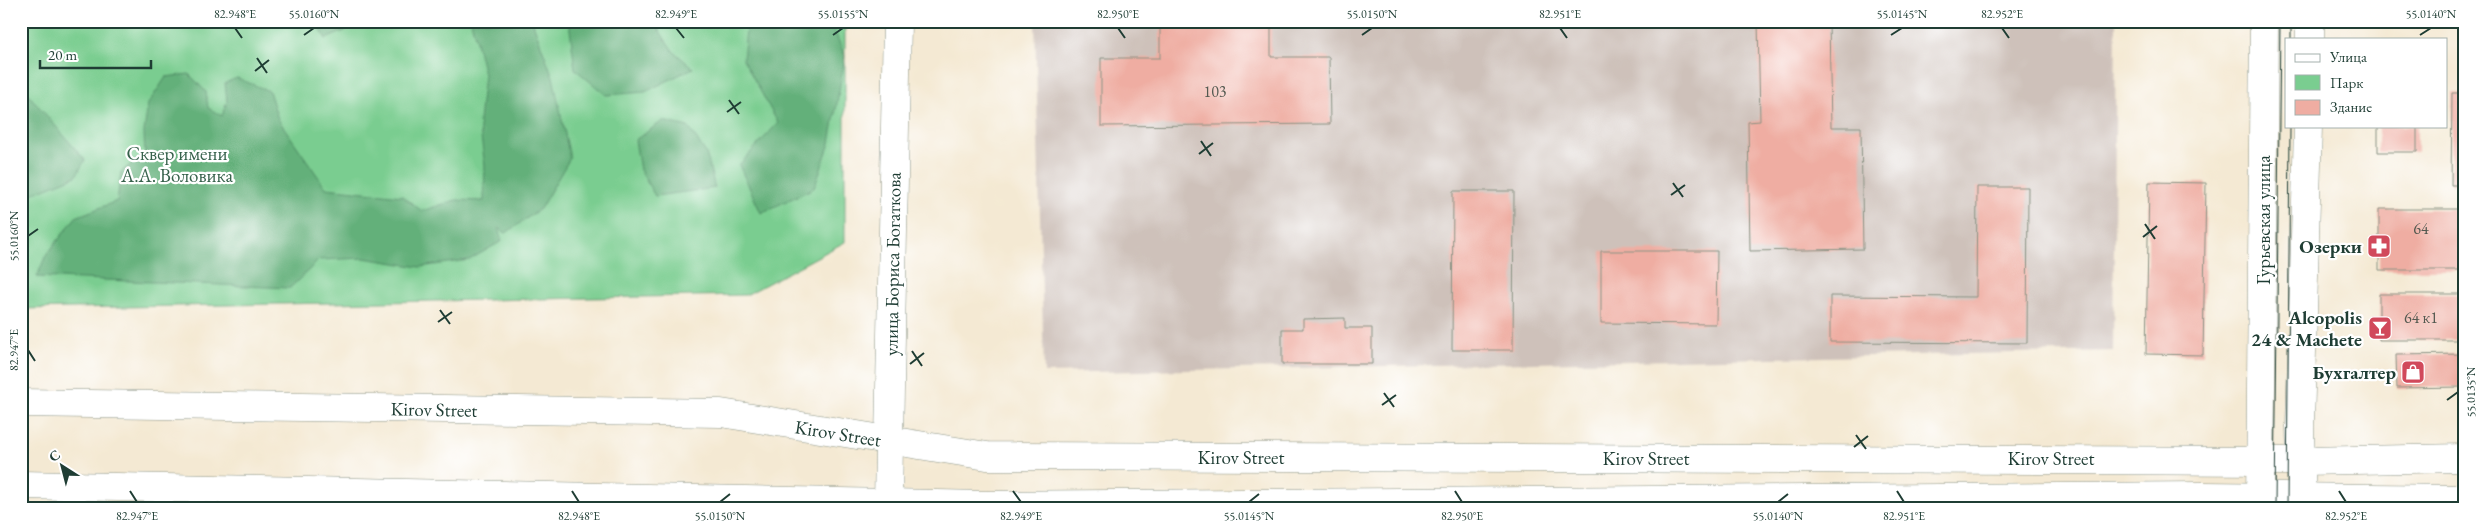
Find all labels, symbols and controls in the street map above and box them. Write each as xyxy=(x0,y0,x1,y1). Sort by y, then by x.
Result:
text: 82.948°E xyxy=(214,6,256,22)
text: 55.0160°N xyxy=(289,6,340,22)
text: 82.949°E xyxy=(655,6,697,22)
text: 55.0155°N xyxy=(818,6,869,22)
text: 82.950°E xyxy=(1097,6,1139,22)
text: 55.0150°N xyxy=(1347,6,1398,22)
text: 82.951°E xyxy=(1539,6,1581,22)
text: 55.0145°N xyxy=(1877,6,1928,22)
text: 82.952°E xyxy=(1981,6,2023,22)
text: 55.0140°N xyxy=(2406,6,2457,22)
scale bar xyxy=(40,38,151,70)
legend xyxy=(2285,38,2448,128)
text: 20 m xyxy=(48,45,77,64)
text: Улица xyxy=(2329,47,2367,66)
text: Парк xyxy=(2330,73,2363,92)
house number: 103 xyxy=(1203,81,1227,102)
text: Здание xyxy=(2330,97,2372,116)
park label: Cквер имени А.А. Воловика xyxy=(120,141,233,188)
street label: Гурьевская улица xyxy=(2251,155,2276,285)
street label: улица Бориса Богаткова xyxy=(878,171,907,356)
text: 55.0160°N xyxy=(6,210,22,261)
house number: 64 xyxy=(2413,218,2429,239)
pharmacy icon: Озерки xyxy=(2366,233,2392,259)
place label: Озерки xyxy=(2299,234,2362,259)
place label: Alcopolis 24 & Machete xyxy=(2251,305,2362,352)
house number: 64 к1 xyxy=(2404,307,2438,328)
bar icon: Alcopolis 24 & Machete xyxy=(2367,315,2393,341)
text: 82.947°E xyxy=(6,329,22,371)
shop icon: Бухгалтер xyxy=(2400,359,2426,385)
place label: Бухгалтер xyxy=(2313,360,2397,385)
text: 55.0135°N xyxy=(2463,366,2479,417)
street label: Kirov Street xyxy=(390,396,478,423)
street label: Kirov Street xyxy=(793,414,883,453)
north arrow xyxy=(38,442,88,492)
text: С xyxy=(45,445,64,466)
street label: Kirov Street xyxy=(1198,445,1284,470)
street label: Kirov Street xyxy=(1603,446,1689,471)
street label: Kirov Street xyxy=(2008,446,2094,471)
text: 82.947°E xyxy=(116,508,158,524)
text: 82.948°E xyxy=(558,508,600,524)
text: 55.0150°N xyxy=(695,508,746,524)
text: 82.949°E xyxy=(1000,508,1042,524)
text: 55.0145°N xyxy=(1224,508,1275,524)
text: 82.950°E xyxy=(1441,508,1483,524)
text: 55.0140°N xyxy=(1753,508,1804,524)
text: 82.951°E xyxy=(1883,508,1925,524)
text: 82.952°E xyxy=(2325,508,2367,524)

